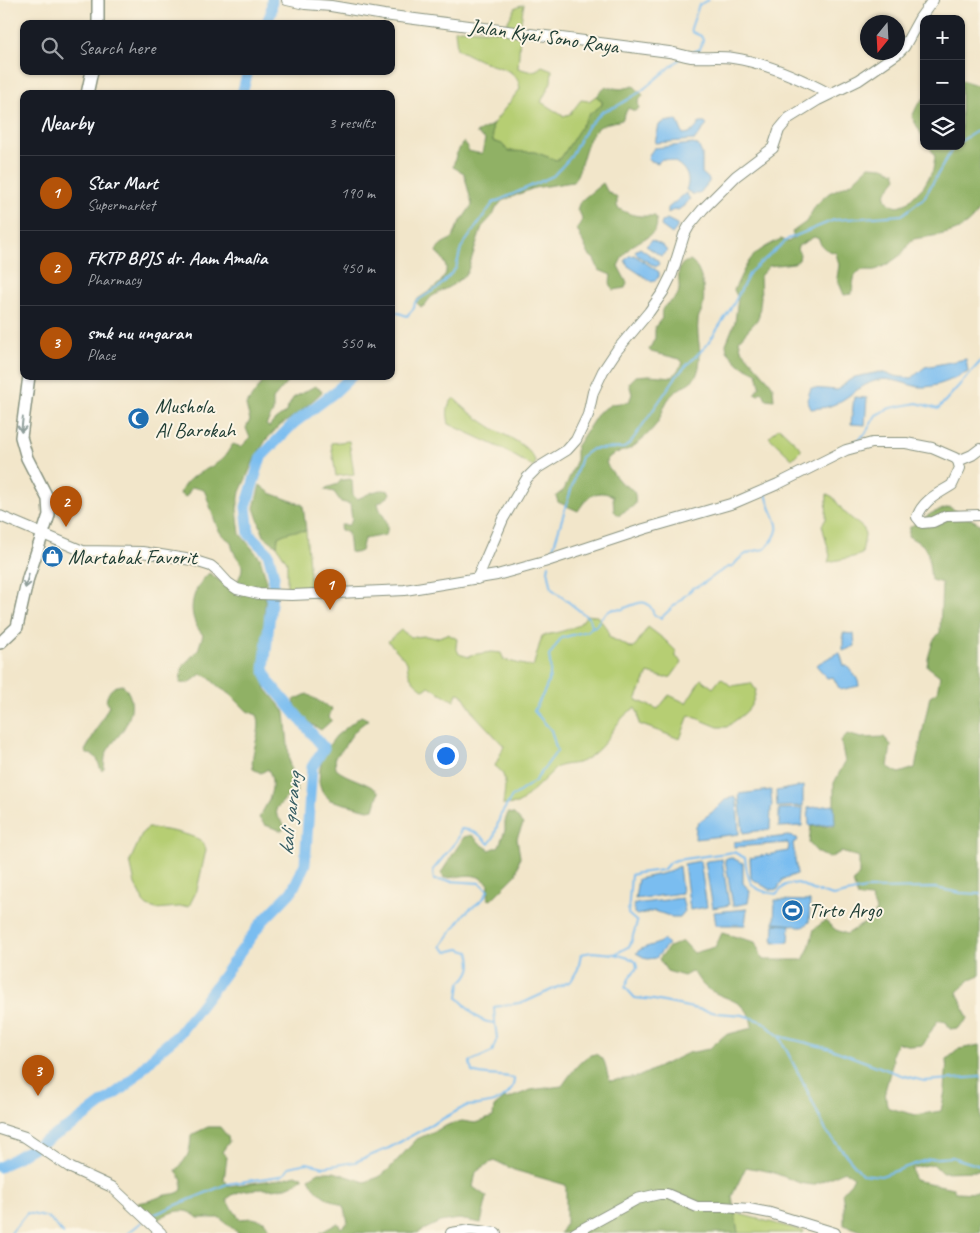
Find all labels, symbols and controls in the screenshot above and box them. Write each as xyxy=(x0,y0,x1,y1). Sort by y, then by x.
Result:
street label: Jalan Kyai Sono Raya xyxy=(467,13,622,60)
north arrow xyxy=(860,15,905,60)
map controls xyxy=(920,15,965,150)
button: + xyxy=(920,15,965,60)
search box xyxy=(20,20,395,75)
icon: search xyxy=(38,34,66,62)
text: Search here xyxy=(78,36,155,60)
button: − xyxy=(920,60,965,105)
button: layers xyxy=(920,105,965,150)
text: Nearby xyxy=(40,110,93,136)
text: 3 results xyxy=(328,113,375,133)
text: Star Mart xyxy=(87,171,158,195)
text: 1 xyxy=(52,183,60,203)
text: 190 m xyxy=(341,183,375,203)
text: Supermarket xyxy=(87,195,155,215)
text: FKTP BPJS dr. Aam Amalia xyxy=(87,246,267,270)
text: 2 xyxy=(52,258,60,278)
text: 450 m xyxy=(341,258,375,278)
text: Pharmacy xyxy=(87,270,141,290)
text: smk nu ungaran xyxy=(87,321,192,345)
text: 3 xyxy=(52,333,60,353)
text: 550 m xyxy=(341,333,375,353)
text: Place xyxy=(87,345,115,365)
place label: Mushola Al Barokah xyxy=(155,393,237,443)
mosque icon: Mushola Al Barokah xyxy=(127,406,151,430)
one-way arrow xyxy=(18,416,27,432)
pin: 2 xyxy=(50,486,82,527)
place label: Martabak Favorit xyxy=(68,544,199,570)
shop icon: Martabak Favorit xyxy=(40,545,64,569)
pin: 1 xyxy=(314,569,346,610)
one-way arrow xyxy=(22,573,31,589)
your location xyxy=(433,743,459,769)
water label: kali garang xyxy=(272,768,309,857)
place label: Tirto Argo xyxy=(808,897,883,923)
sports icon: Tirto Argo xyxy=(780,898,804,922)
pin: 3 xyxy=(22,1055,54,1096)

